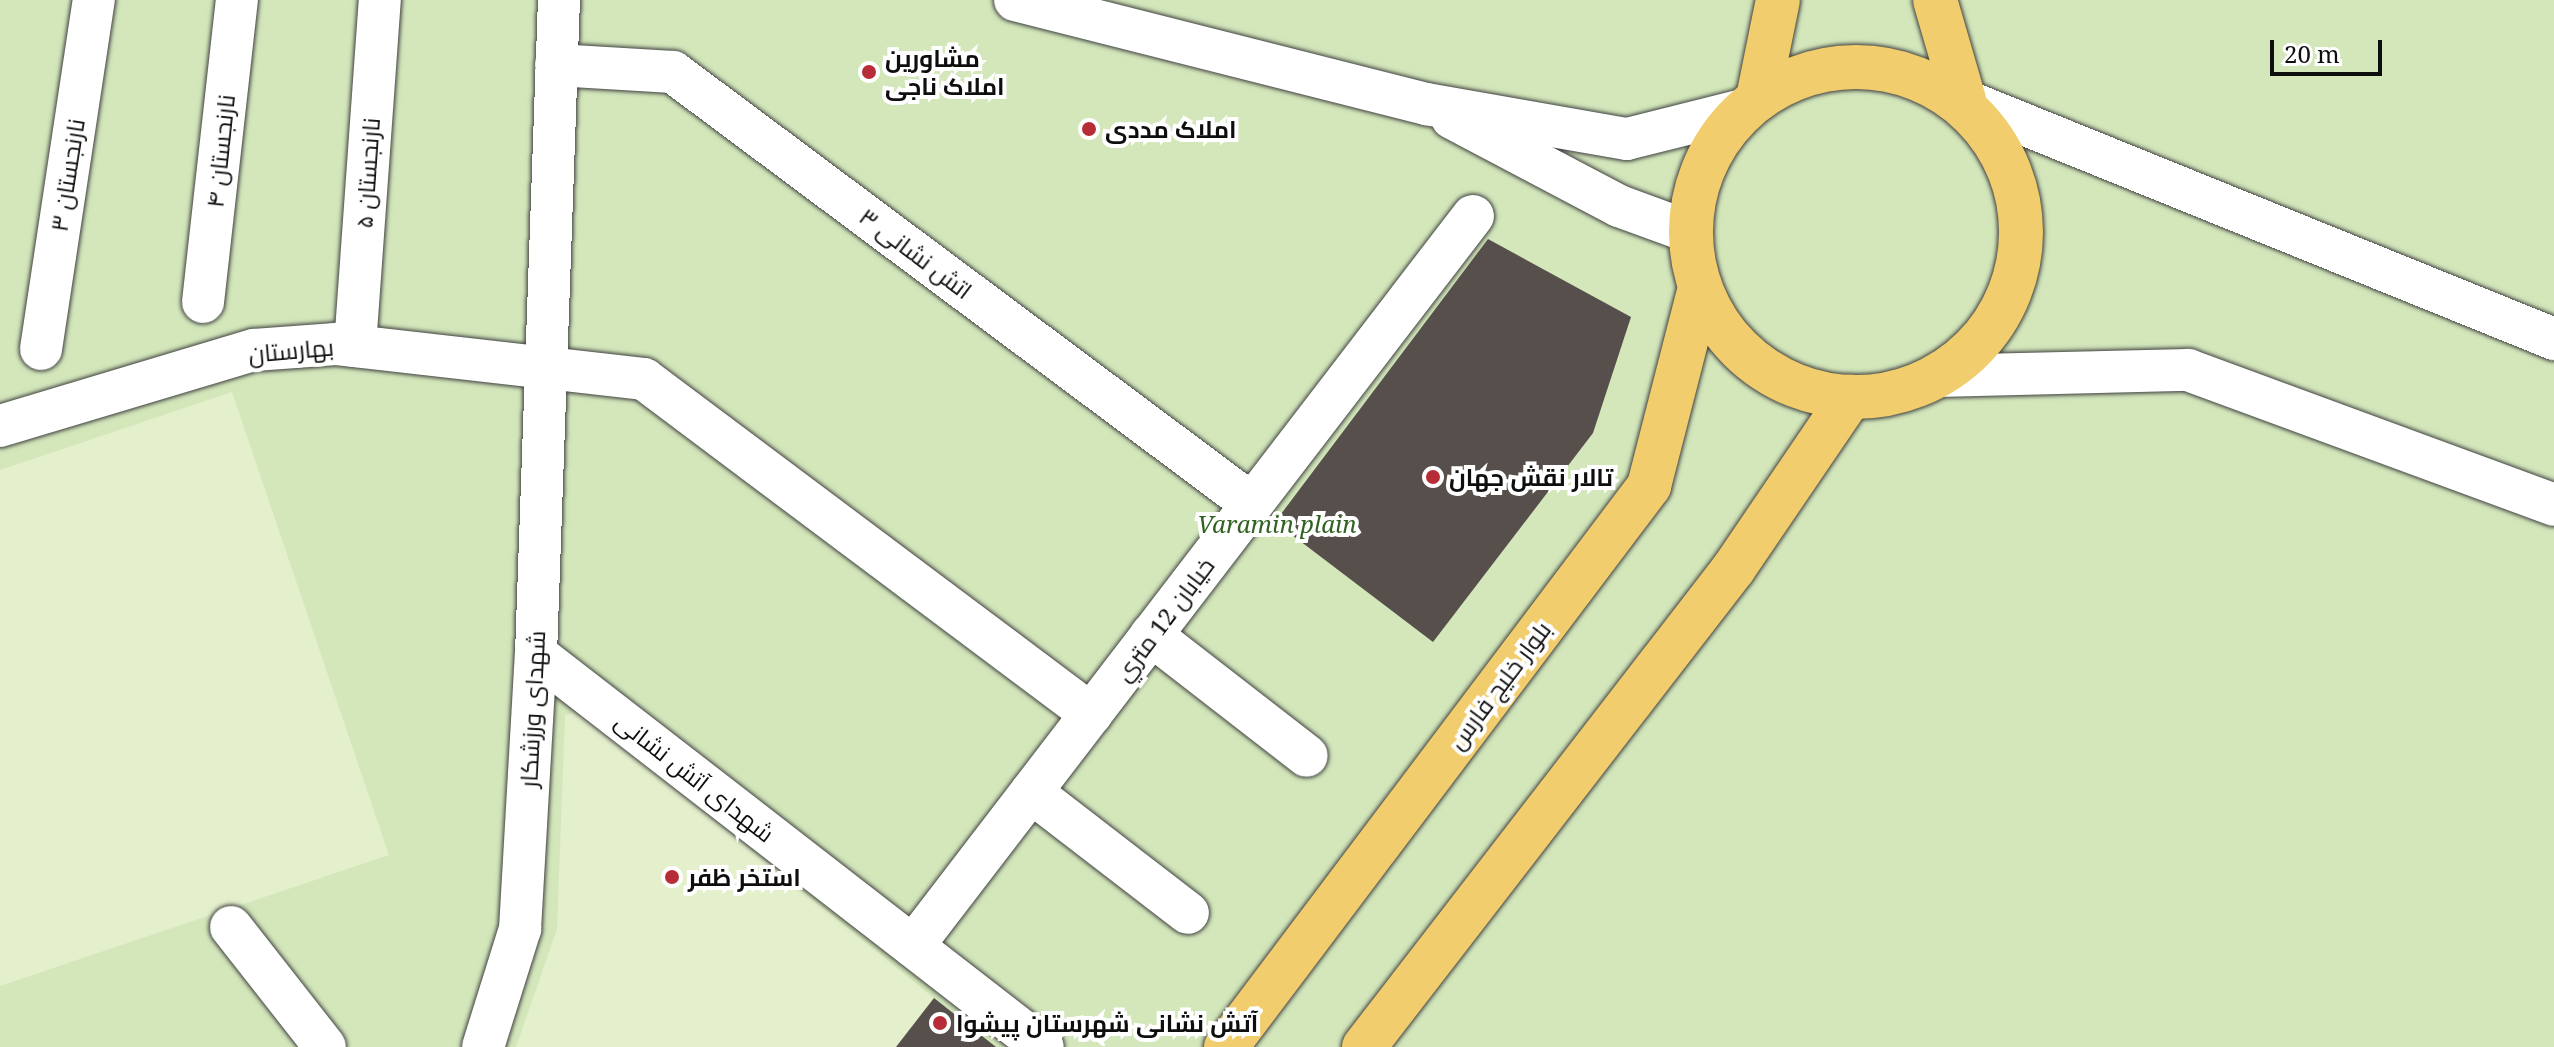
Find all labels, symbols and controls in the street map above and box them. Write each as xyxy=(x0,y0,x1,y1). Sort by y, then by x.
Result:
scale bar xyxy=(2274,24,2386,74)
text: 20 m xyxy=(2284,37,2340,70)
place label: مشاورین املاک ناجی xyxy=(885,44,1005,100)
marker: مشاورین املاک ناجی xyxy=(860,63,878,81)
street label: نارنجستان ۴ xyxy=(200,93,240,209)
place label: املاک مددی xyxy=(1105,115,1237,143)
street label: نارنجستان ۳ xyxy=(44,116,90,234)
street label: نارنجستان ۵ xyxy=(349,117,385,229)
marker: املاک مددی xyxy=(1080,120,1098,138)
street label: اتش نشانی ۳ xyxy=(854,201,978,305)
street label: بهارستان xyxy=(247,332,335,368)
place label: تالار نقش جهان xyxy=(1449,463,1613,491)
marker: تالار نقش جهان xyxy=(1424,468,1442,486)
park label: Varamin plain xyxy=(1197,510,1357,538)
street label: خيابان 12 متري xyxy=(1108,551,1220,687)
street label: بلوار خلیج فارس xyxy=(1442,615,1556,755)
street label: شهدای ورزشکار xyxy=(513,630,551,788)
street label: شهدای آتش نشانی xyxy=(610,706,780,848)
place label: استخر ظفر xyxy=(688,863,801,891)
marker: استخر ظفر xyxy=(663,868,681,886)
place label: آتش نشانی شهرستان پیشوا xyxy=(956,1009,1258,1037)
marker: آتش نشانی شهرستان پیشوا xyxy=(931,1014,949,1032)

